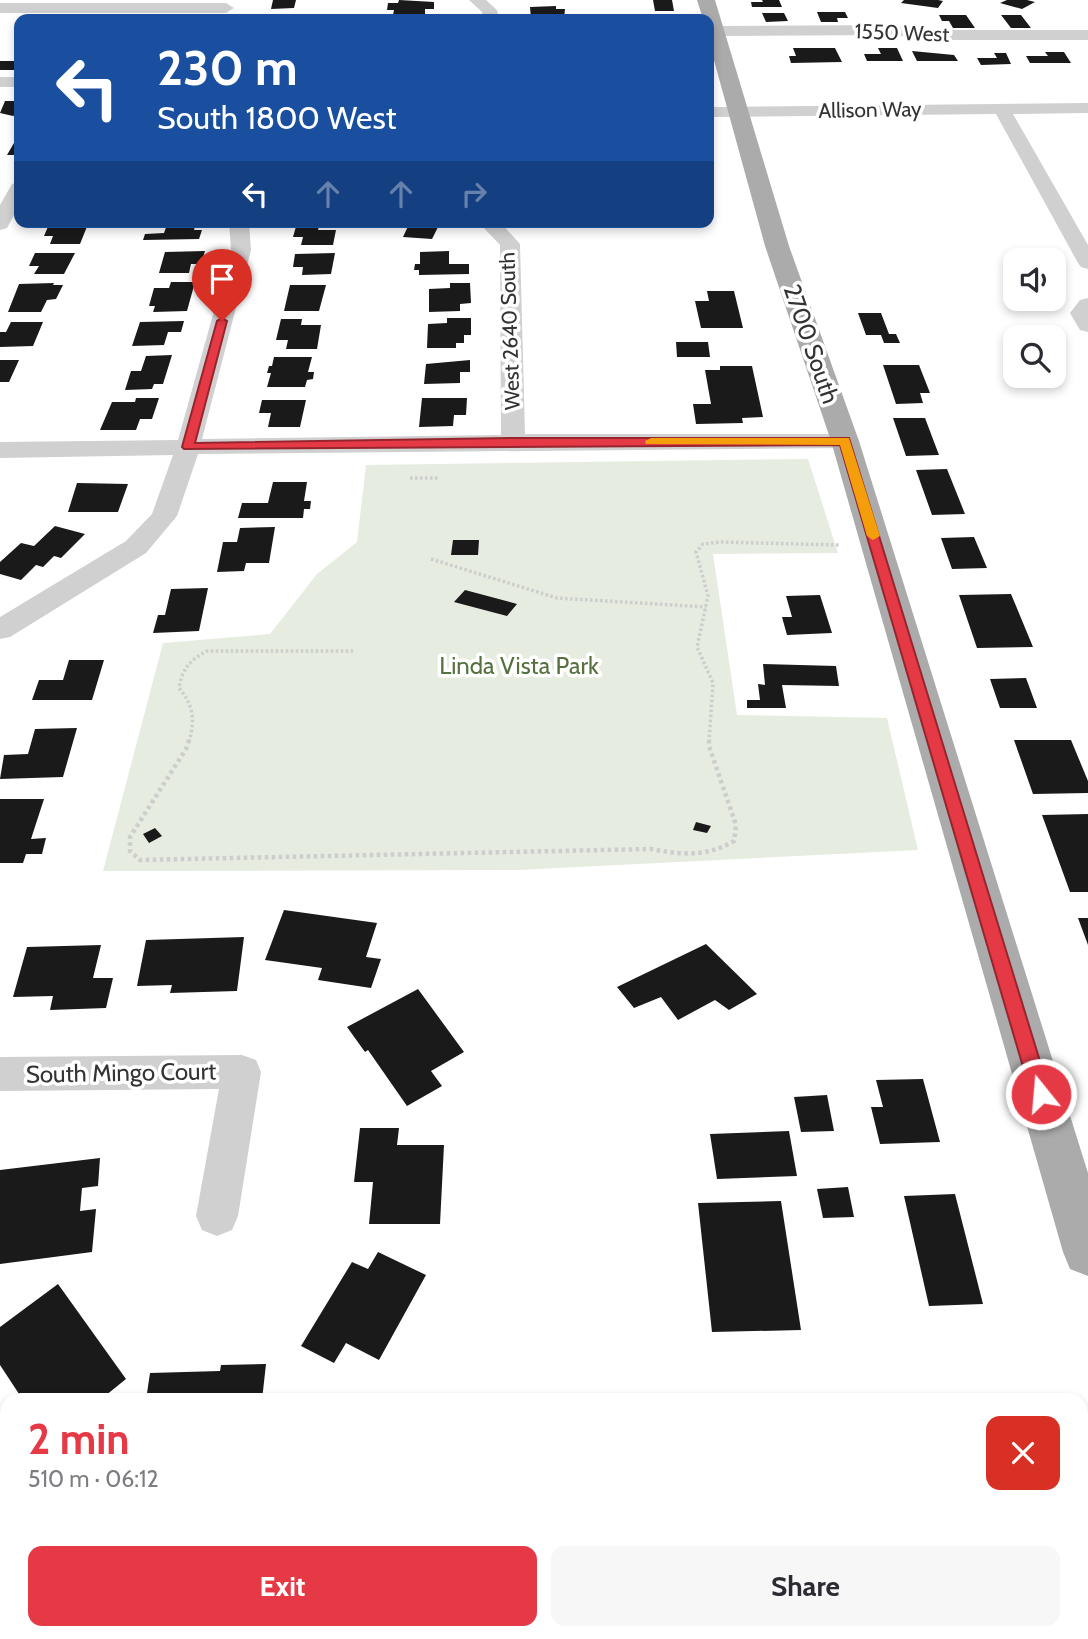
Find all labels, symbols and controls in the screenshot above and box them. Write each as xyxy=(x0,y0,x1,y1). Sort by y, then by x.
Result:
street label: 1550 West xyxy=(854,18,950,47)
text: 230 m xyxy=(157,38,298,97)
icon: left xyxy=(42,42,133,133)
street label: Allison Way xyxy=(818,96,922,123)
text: South 1800 West xyxy=(157,98,397,137)
icon: left xyxy=(236,175,274,213)
icon: ahead xyxy=(309,175,347,213)
icon: ahead xyxy=(382,175,420,213)
icon: right xyxy=(455,175,493,213)
map controls xyxy=(1003,248,1066,388)
button: sound xyxy=(1003,248,1066,311)
pin xyxy=(192,249,252,321)
street label: West 2640 South xyxy=(494,252,525,410)
icon: arrive xyxy=(203,260,241,298)
street label: 2700 South xyxy=(778,280,845,407)
button: search xyxy=(1003,325,1066,388)
park label: Linda Vista Park xyxy=(439,651,599,680)
street label: South Mingo Court xyxy=(26,1056,216,1089)
position arrow xyxy=(1004,1057,1078,1131)
text: 2 min xyxy=(28,1413,129,1465)
button: close xyxy=(986,1416,1060,1490)
text: 510 m · 06:12 xyxy=(28,1465,159,1493)
button: Exit xyxy=(28,1546,537,1626)
button: Share xyxy=(551,1546,1060,1626)

